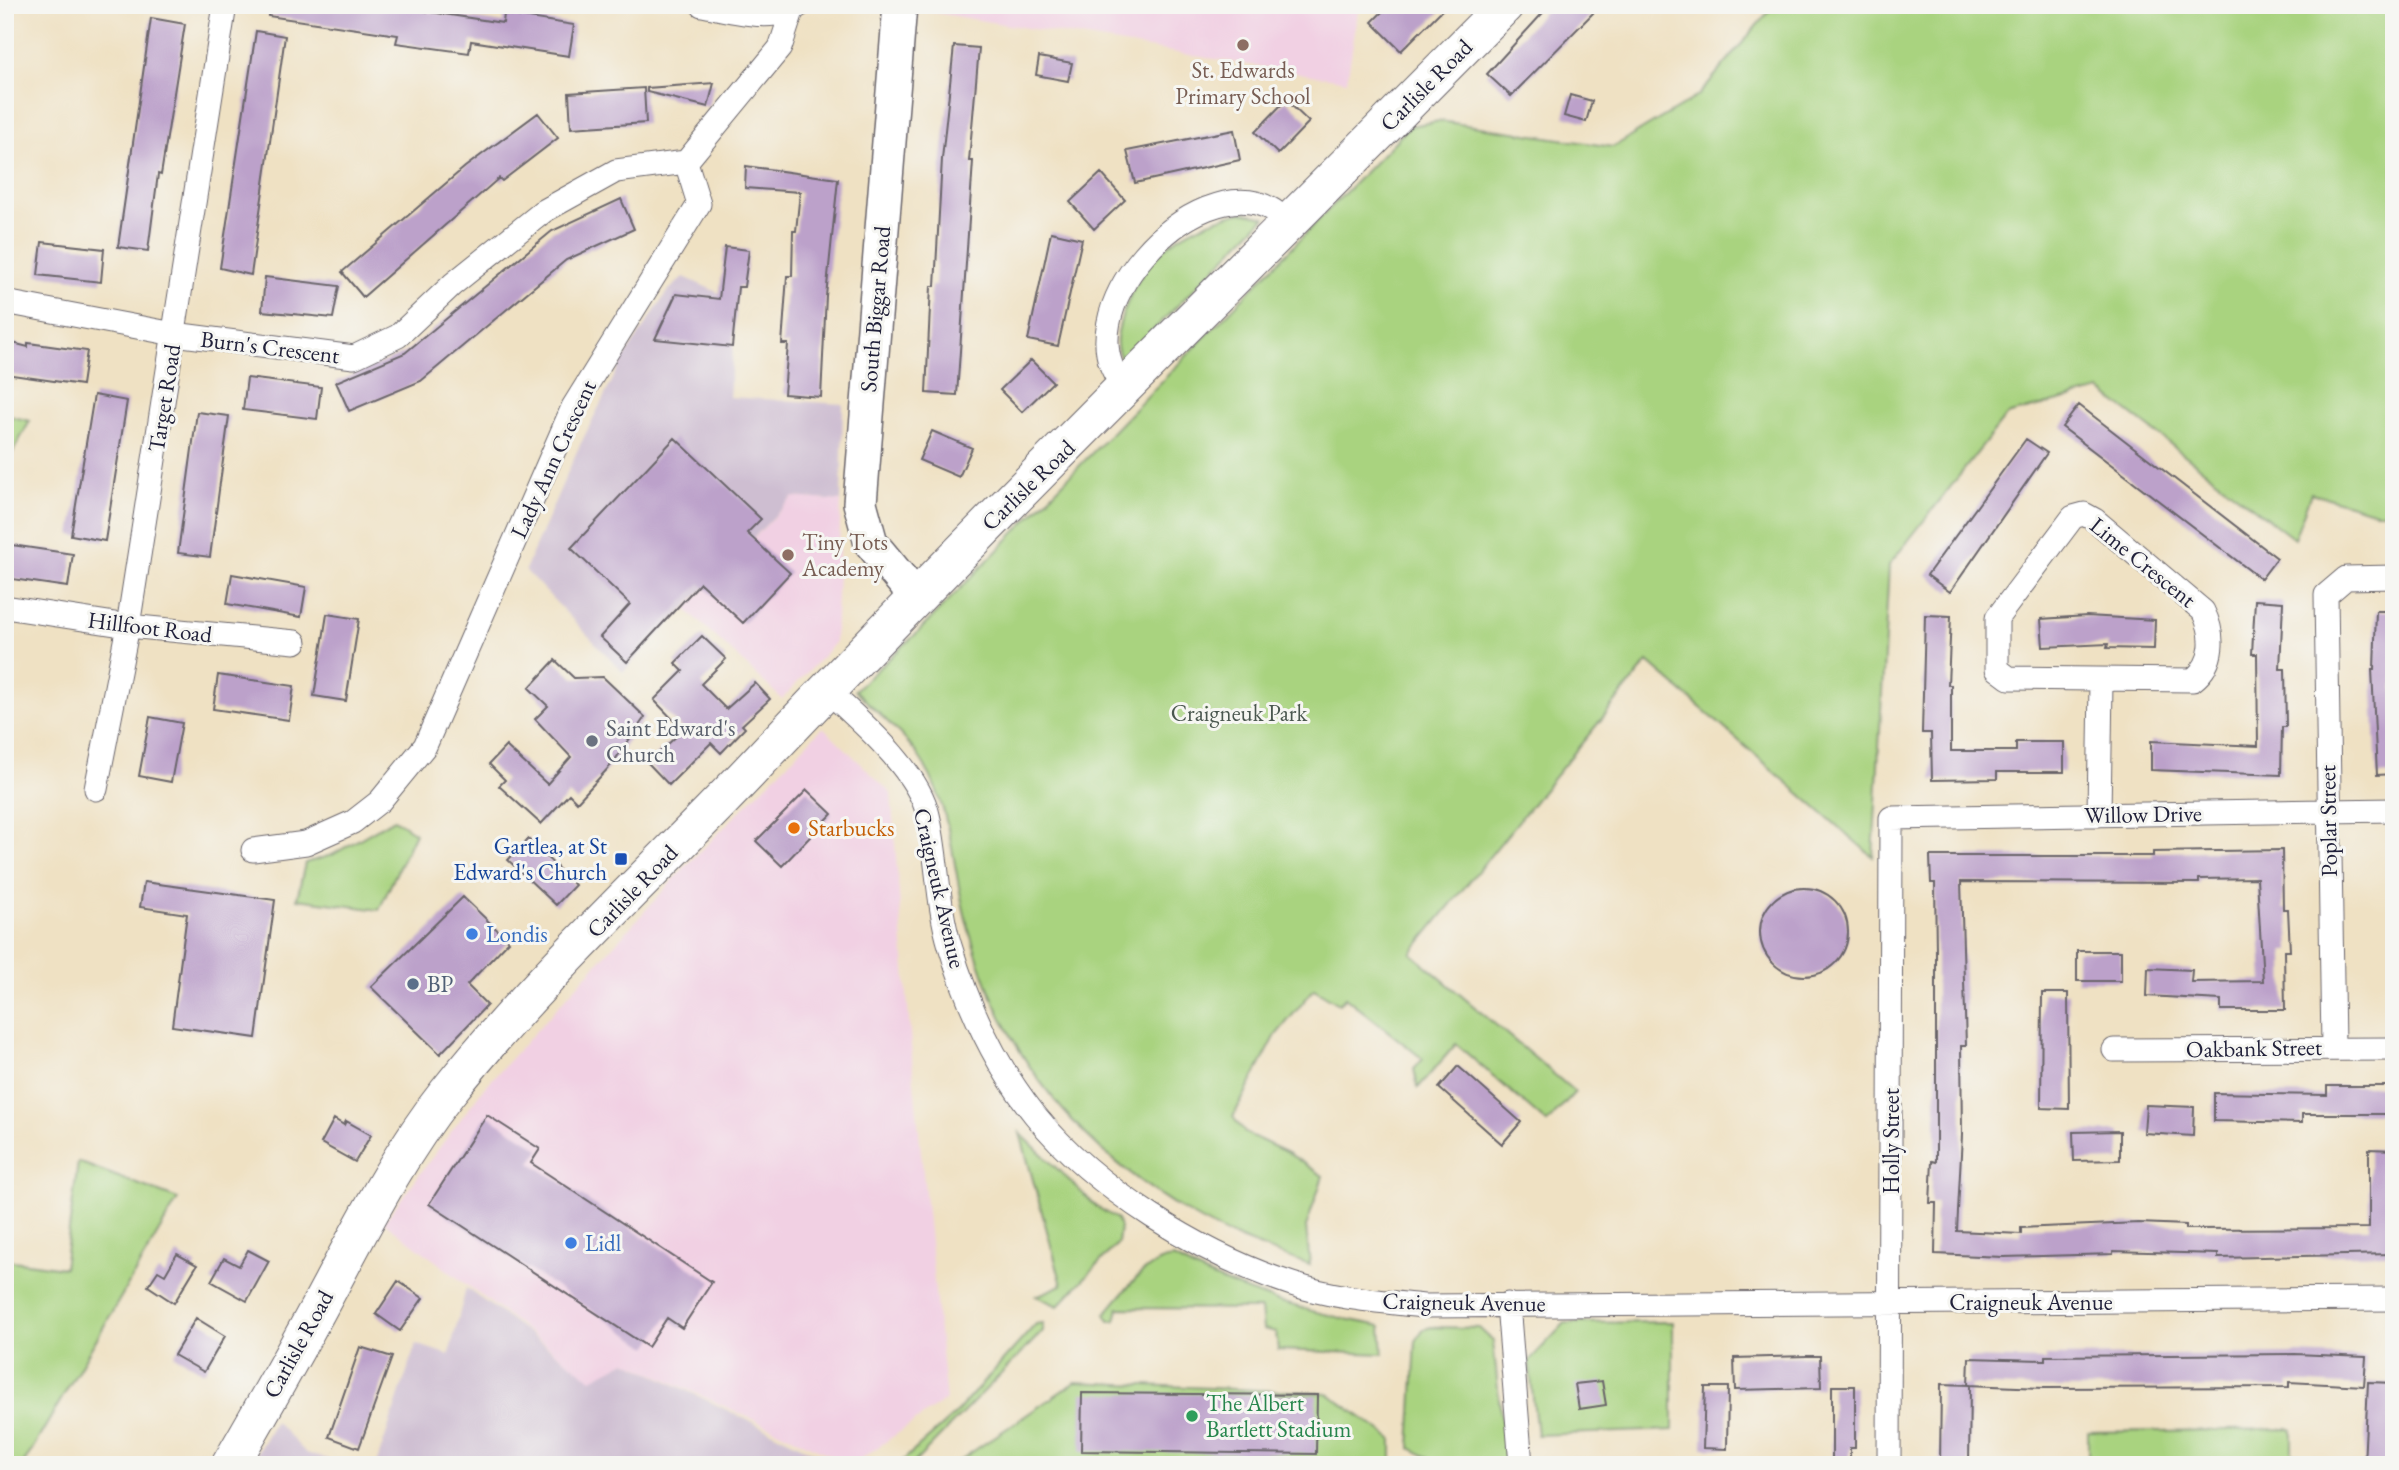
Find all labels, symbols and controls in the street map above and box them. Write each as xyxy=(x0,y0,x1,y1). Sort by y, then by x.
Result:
street label: Carlisle Road xyxy=(1373,32,1479,138)
marker: St. Edwards Primary School xyxy=(1235,37,1251,53)
place label: St. Edwards Primary School xyxy=(1175,55,1311,111)
street label: South Biggar Road xyxy=(853,224,897,393)
street label: Burn's Crescent xyxy=(199,324,342,370)
street label: Target Road xyxy=(141,342,187,454)
street label: Lady Ann Crescent xyxy=(503,374,603,543)
street label: Carlisle Road xyxy=(975,433,1081,537)
street label: Lime Crescent xyxy=(2084,510,2203,614)
place label: Tiny Tots Academy xyxy=(801,527,888,583)
marker: Tiny Tots Academy xyxy=(780,547,796,563)
street label: Hillfoot Road xyxy=(86,605,214,650)
park label: Craigneuk Park xyxy=(1171,698,1309,728)
place label: Saint Edward's Church xyxy=(606,713,735,769)
marker: Saint Edward's Church xyxy=(584,733,600,749)
street label: Poplar Street xyxy=(2312,764,2344,877)
street label: Willow Drive xyxy=(2084,798,2202,830)
street label: Craigneuk Avenue xyxy=(907,805,973,971)
place label: Starbucks xyxy=(808,813,894,843)
marker: Starbucks xyxy=(786,820,802,836)
place label: Gartlea, at St Edward's Church xyxy=(453,831,608,887)
street label: Carlisle Road xyxy=(580,838,684,944)
marker: Gartlea, at St Edward's Church xyxy=(613,851,629,867)
place label: Londis xyxy=(486,919,548,949)
marker: Londis xyxy=(464,926,480,942)
place label: BP xyxy=(427,969,454,999)
marker: BP xyxy=(405,976,421,992)
street label: Oakbank Street xyxy=(2186,1032,2323,1064)
street label: Holly Street xyxy=(1876,1087,1906,1194)
place label: Lidl xyxy=(585,1228,622,1258)
marker: Lidl xyxy=(563,1235,579,1251)
street label: Carlisle Road xyxy=(256,1284,340,1403)
street label: Craigneuk Avenue xyxy=(1382,1286,1546,1318)
street label: Craigneuk Avenue xyxy=(1949,1287,2113,1317)
place label: The Albert Bartlett Stadium xyxy=(1206,1388,1352,1444)
marker: The Albert Bartlett Stadium xyxy=(1184,1408,1200,1424)

